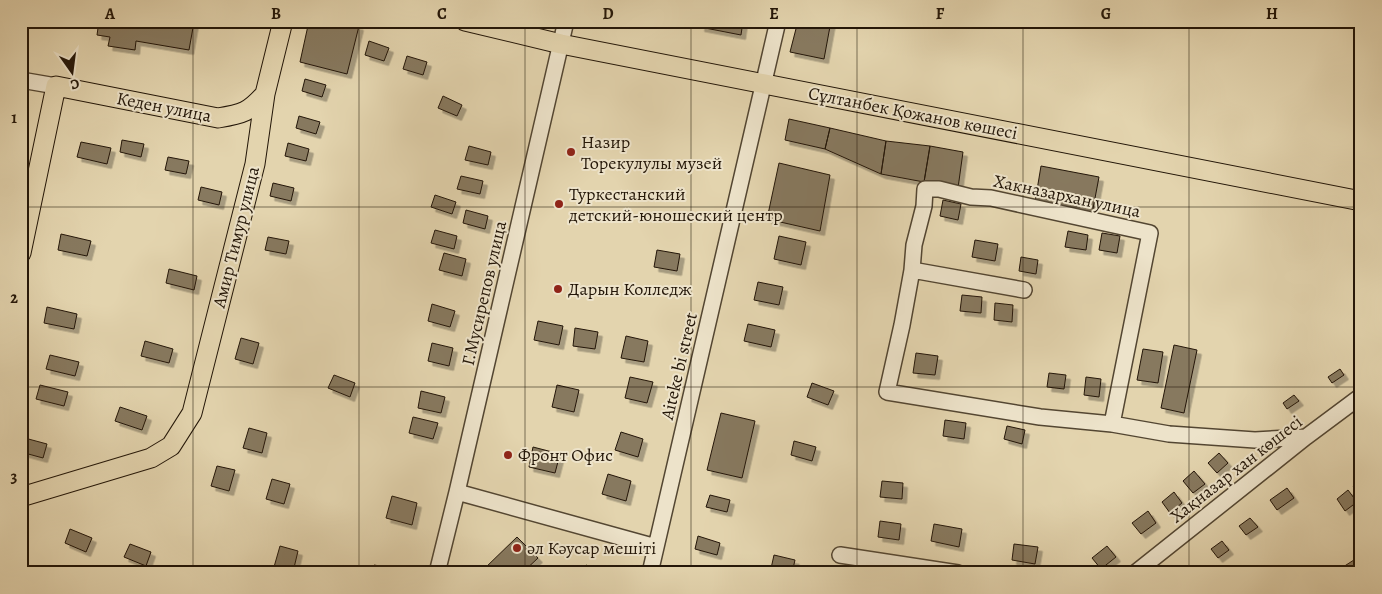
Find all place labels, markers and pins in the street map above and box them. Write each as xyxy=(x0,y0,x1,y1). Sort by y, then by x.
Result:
place label: Назир Торекулулы музей xyxy=(581,130,722,175)
marker: Назир Торекулулы музей xyxy=(565,146,577,158)
place label: Туркестанский детский-юношеский центр xyxy=(568,182,783,227)
marker: Туркестанский детский-юношеский центр xyxy=(553,198,565,210)
place label: Дарын Колледж xyxy=(568,277,692,301)
marker: Дарын Колледж xyxy=(552,283,564,295)
place label: Фронт Офис xyxy=(518,443,613,467)
marker: Фронт Офис xyxy=(502,449,514,461)
place label: әл Кәусар мешіті xyxy=(527,536,656,560)
marker: әл Кәусар мешіті xyxy=(511,542,523,554)

